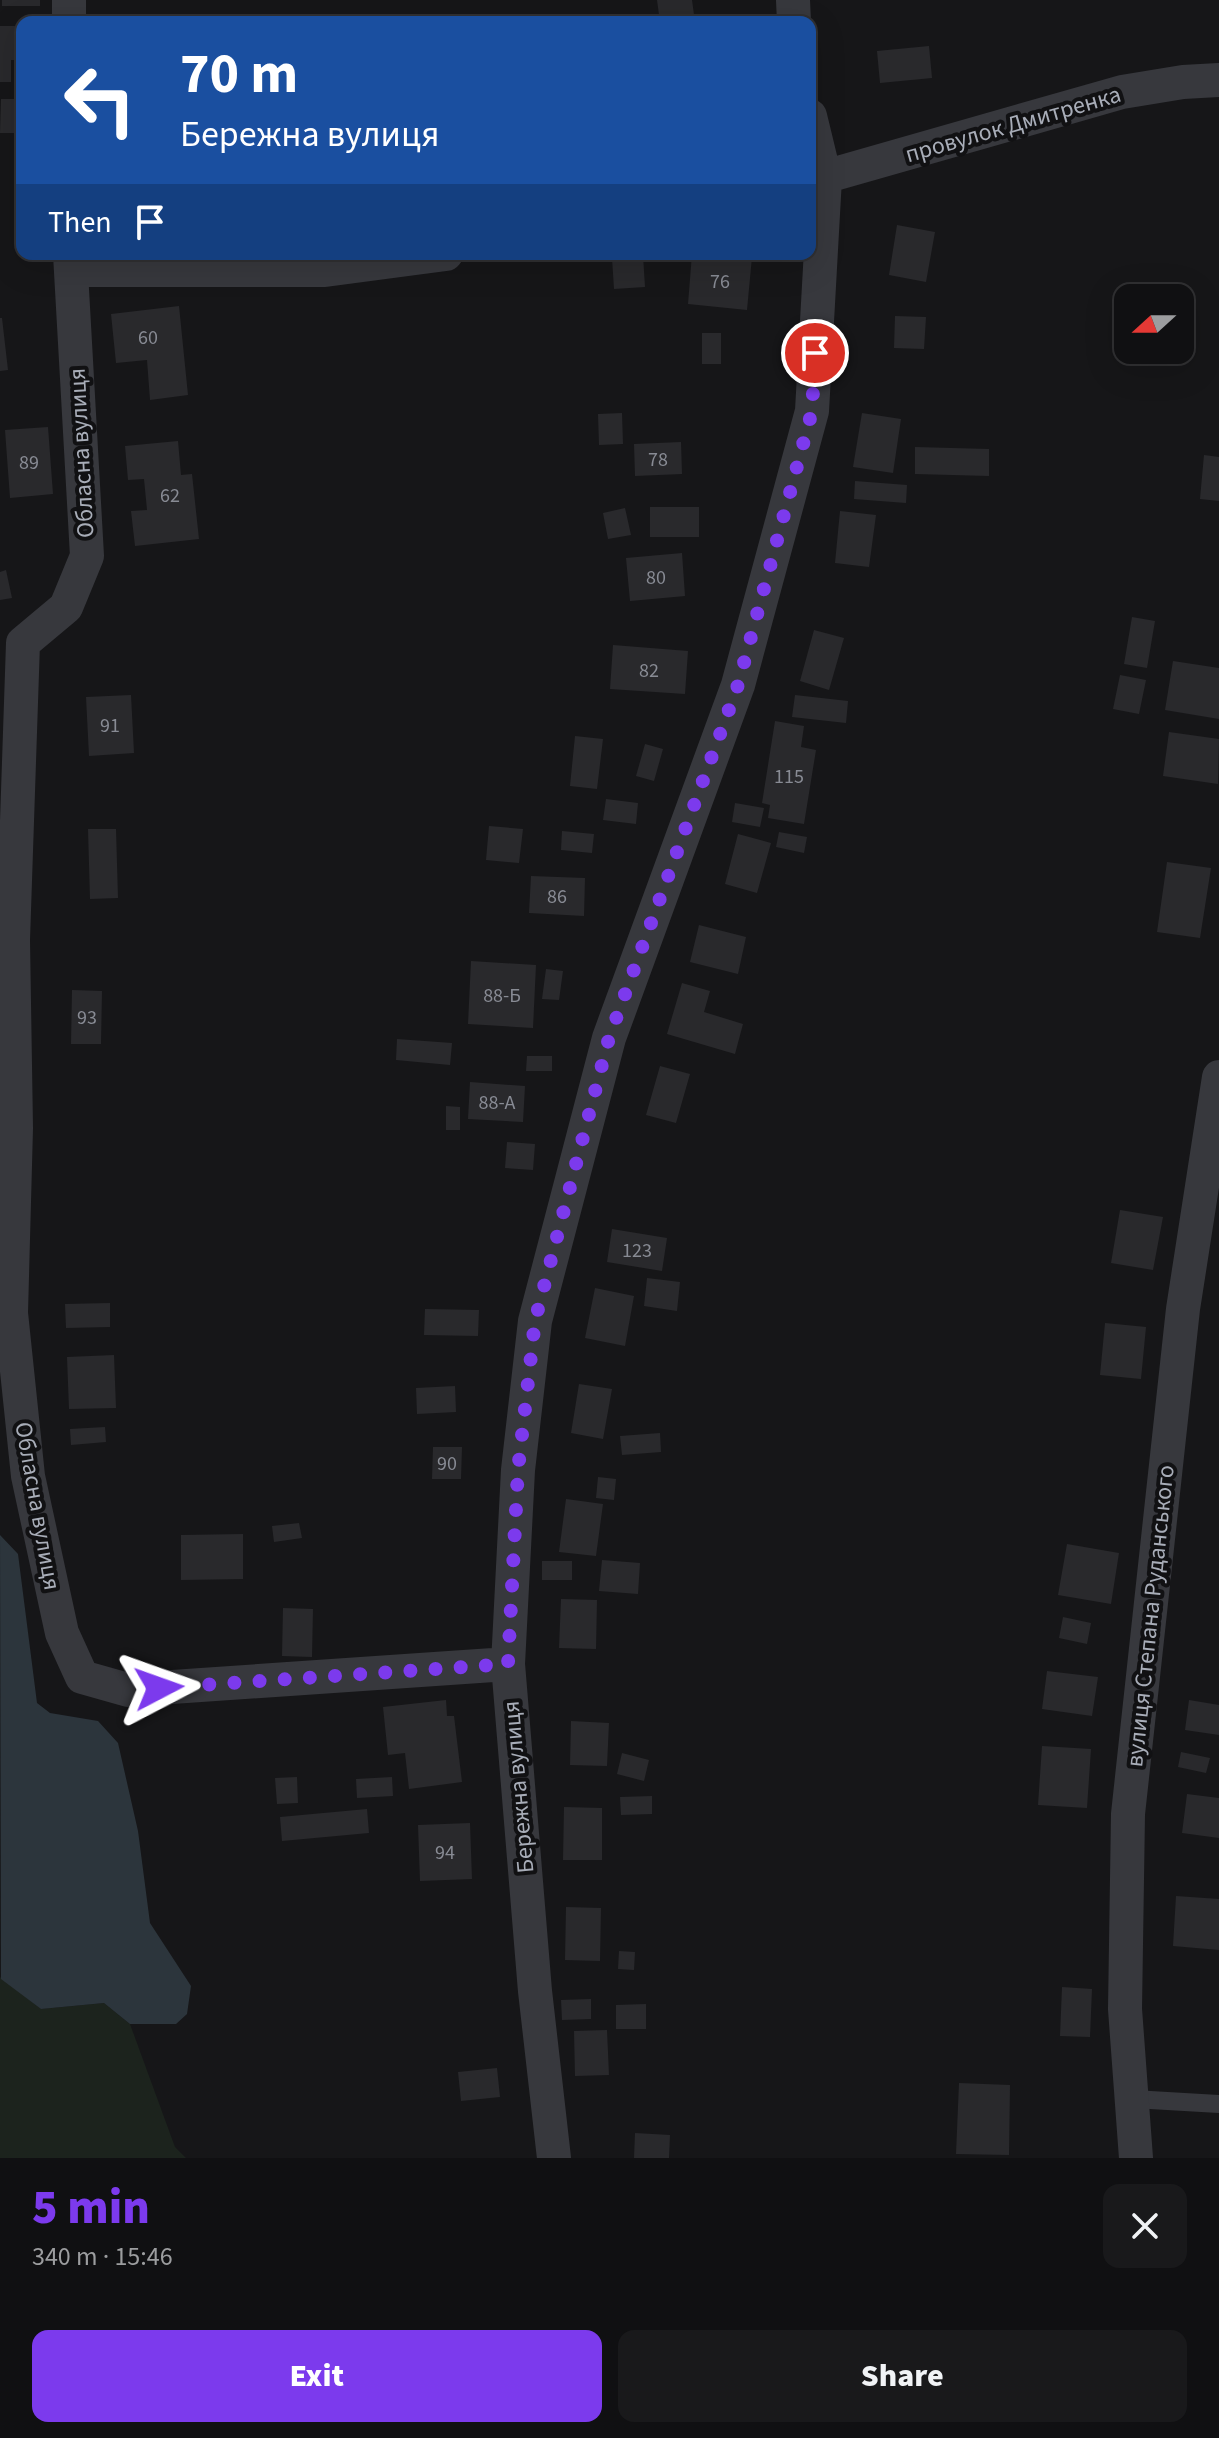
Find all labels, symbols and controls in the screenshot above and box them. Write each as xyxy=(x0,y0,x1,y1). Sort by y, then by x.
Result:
text: 70 m xyxy=(180,35,298,114)
icon: left xyxy=(48,48,152,152)
street label: провулок Дмитренка xyxy=(901,77,1125,172)
text: Бережна вулиця xyxy=(180,109,440,160)
icon: arrive xyxy=(128,200,172,244)
text: Then xyxy=(48,201,112,244)
house number: 76 xyxy=(710,268,730,296)
north arrow xyxy=(1114,284,1194,364)
map controls xyxy=(1114,284,1194,364)
pin xyxy=(781,319,849,387)
house number: 60 xyxy=(138,324,158,352)
icon: arrive xyxy=(793,331,837,375)
street label: Обласна вулиця xyxy=(60,367,103,539)
house number: 78 xyxy=(648,446,668,474)
house number: 89 xyxy=(19,449,39,477)
house number: 62 xyxy=(160,482,180,510)
house number: 80 xyxy=(646,564,666,592)
house number: 82 xyxy=(639,657,659,685)
house number: 91 xyxy=(100,712,120,740)
house number: 115 xyxy=(774,763,804,791)
house number: 86 xyxy=(547,883,567,911)
house number: 88-Б xyxy=(483,982,521,1010)
house number: 93 xyxy=(77,1004,97,1032)
house number: 88-А xyxy=(479,1089,516,1117)
house number: 123 xyxy=(622,1237,652,1265)
street label: Обласна вулиця xyxy=(6,1419,70,1593)
house number: 90 xyxy=(437,1450,457,1478)
street label: вулиця Степана Руданського xyxy=(1117,1463,1184,1769)
position arrow xyxy=(117,1646,201,1730)
street label: Бережна вулиця xyxy=(494,1699,543,1875)
house number: 94 xyxy=(435,1839,455,1867)
text: 5 min xyxy=(32,2174,150,2242)
button: close xyxy=(1103,2184,1187,2268)
text: 340 m · 15:46 xyxy=(32,2238,173,2275)
button: Exit xyxy=(32,2330,602,2422)
button: Share xyxy=(618,2330,1187,2422)

